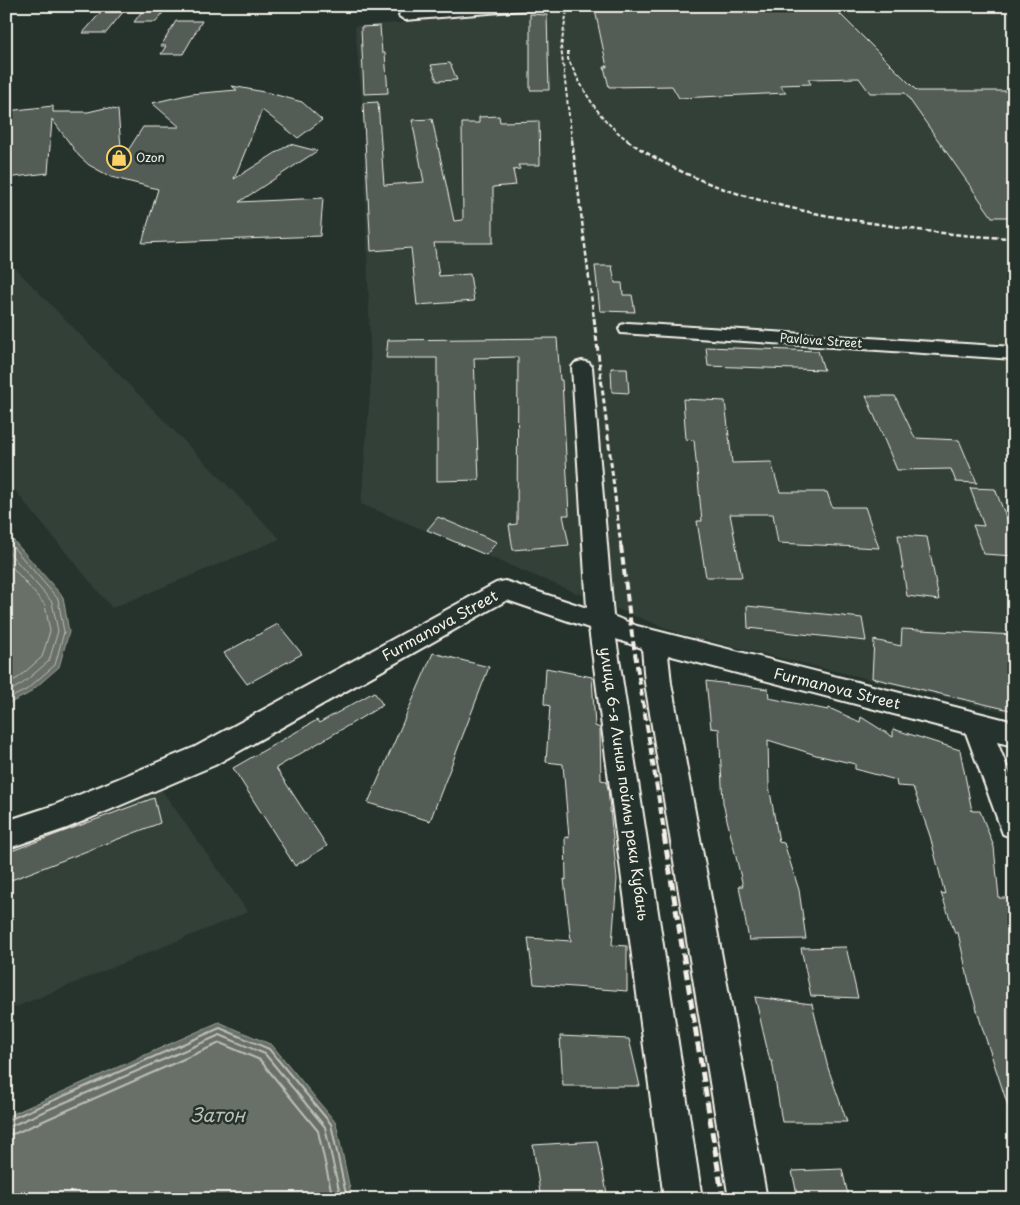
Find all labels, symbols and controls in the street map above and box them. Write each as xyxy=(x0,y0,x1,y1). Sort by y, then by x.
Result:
shop icon: Ozon xyxy=(106,145,132,171)
place label: Ozon xyxy=(136,148,165,166)
street label: Pavlova Street xyxy=(779,328,863,352)
street label: Furmanova Street xyxy=(377,583,502,666)
street label: улица 6-я Линия поймы реки Кубань xyxy=(595,645,656,922)
street label: Furmanova Street xyxy=(772,661,903,714)
water label: Затон xyxy=(191,1100,246,1128)

